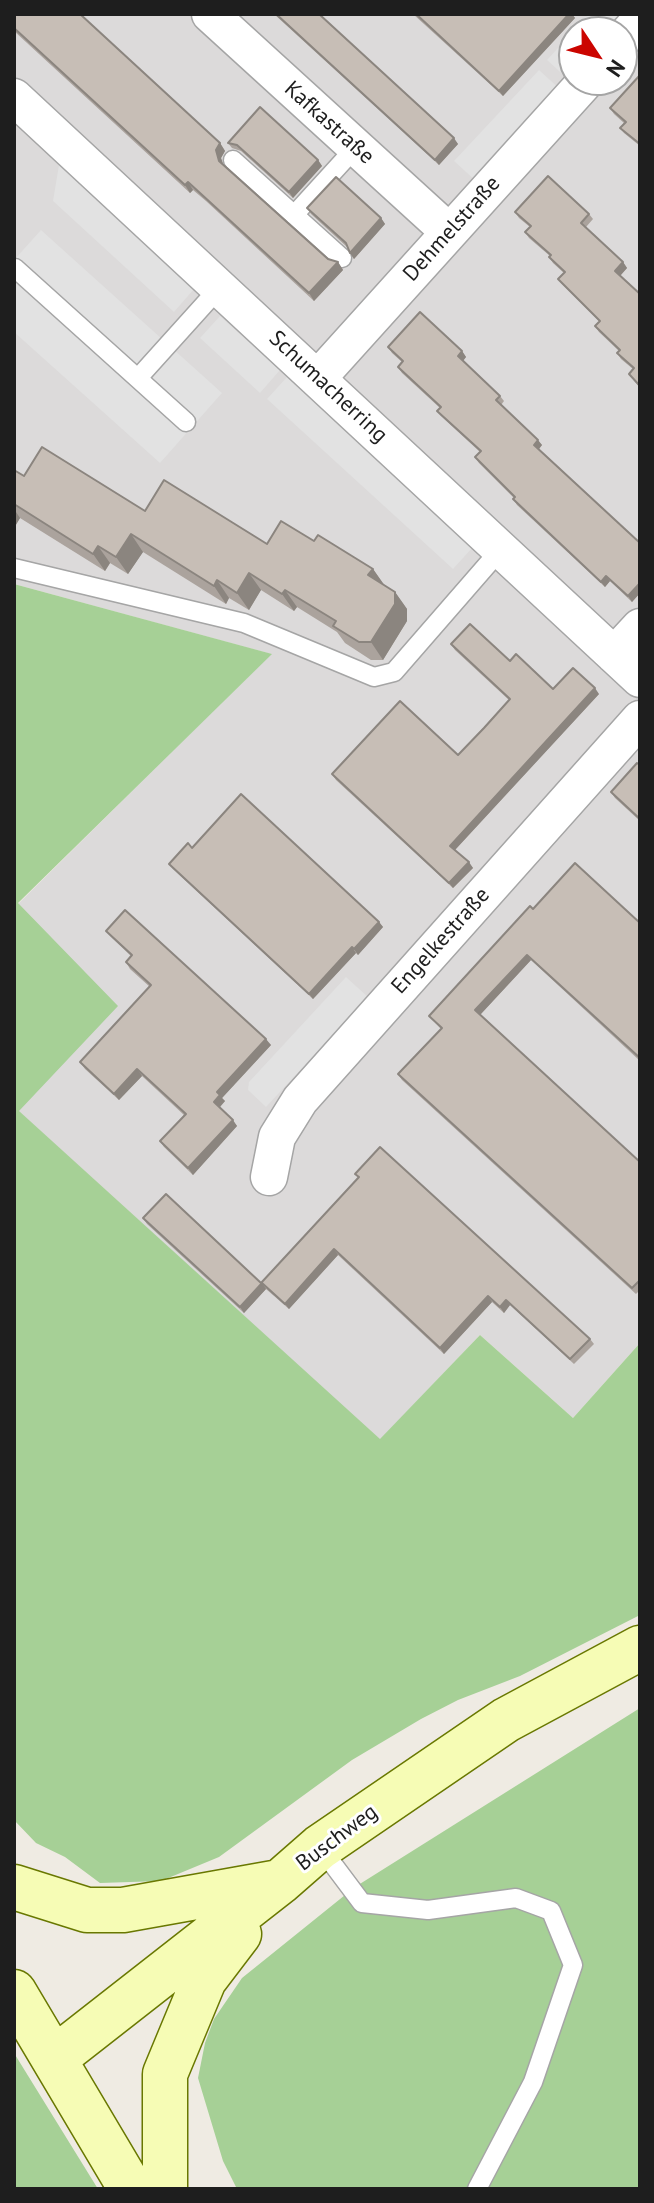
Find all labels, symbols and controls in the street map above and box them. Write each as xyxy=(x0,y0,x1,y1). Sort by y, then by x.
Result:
north arrow xyxy=(558,16,638,96)
text: N xyxy=(600,55,632,83)
street label: Kafkastraße xyxy=(279,76,379,170)
street label: Dehmelstraße xyxy=(398,171,506,287)
street label: Schumacherring xyxy=(263,325,393,449)
street label: Engelkestraße xyxy=(386,882,496,1000)
street label: Buschweg xyxy=(291,1799,383,1877)

